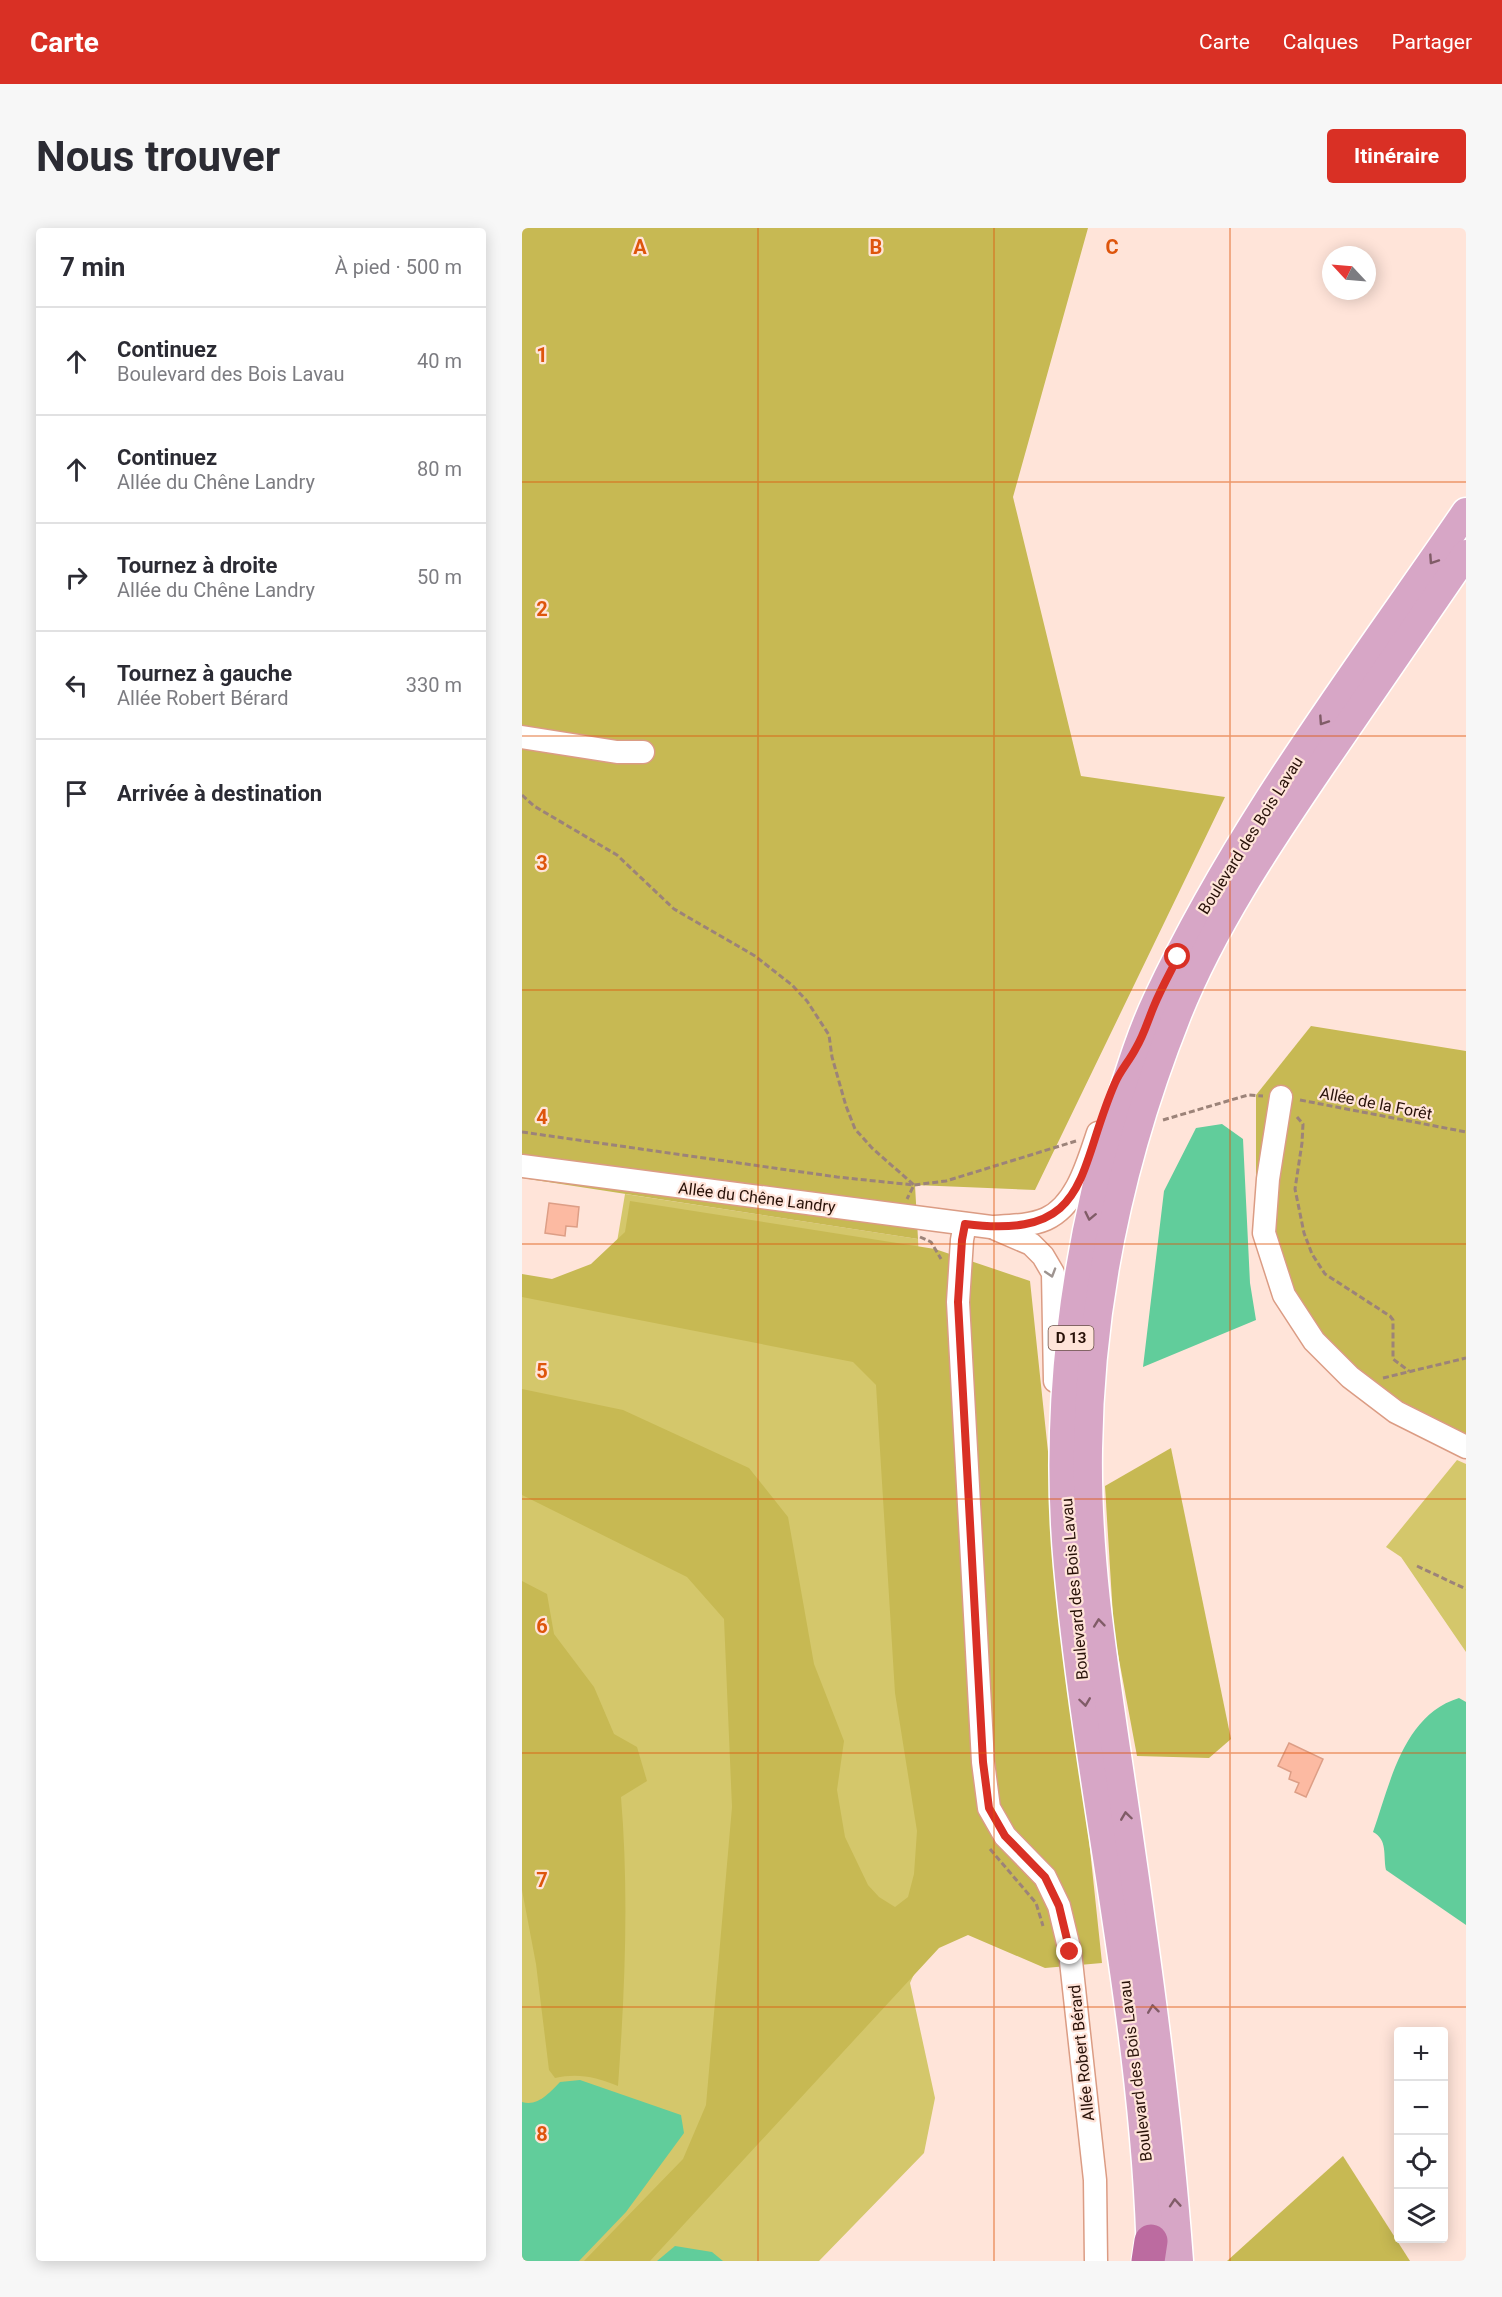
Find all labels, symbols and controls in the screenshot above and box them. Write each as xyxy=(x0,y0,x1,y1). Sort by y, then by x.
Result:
text: Carte xyxy=(30,26,99,59)
text: Carte xyxy=(1199,30,1250,54)
text: Calques xyxy=(1283,30,1358,54)
text: Partager xyxy=(1391,30,1472,54)
button: Itinéraire xyxy=(1327,129,1466,183)
text: Nous trouver xyxy=(36,132,280,181)
text: A xyxy=(633,235,647,259)
text: B xyxy=(870,235,882,259)
text: C xyxy=(1105,235,1119,259)
north arrow xyxy=(1322,246,1376,300)
text: 7 min xyxy=(60,252,125,282)
text: À pied · 500 m xyxy=(335,255,462,279)
text: Continuez xyxy=(117,337,217,362)
text: 1 xyxy=(536,343,548,367)
icon: ahead xyxy=(60,345,93,378)
text: 40 m xyxy=(417,349,462,373)
text: Boulevard des Bois Lavau xyxy=(117,362,345,386)
text: Continuez xyxy=(117,445,217,470)
icon: ahead xyxy=(60,453,93,486)
text: 80 m xyxy=(417,457,462,481)
text: Allée du Chêne Landry xyxy=(117,470,315,494)
text: Tournez à droite xyxy=(117,553,277,578)
one-way arrow xyxy=(1429,553,1440,564)
icon: right xyxy=(60,561,93,594)
text: 50 m xyxy=(417,565,462,589)
text: Allée du Chêne Landry xyxy=(117,578,315,602)
text: 2 xyxy=(536,597,548,621)
text: Tournez à gauche xyxy=(117,661,292,686)
icon: left xyxy=(60,669,93,702)
text: 330 m xyxy=(406,673,462,697)
text: Allée Robert Bérard xyxy=(117,686,288,710)
one-way arrow xyxy=(1319,714,1330,725)
street label: Boulevard des Bois Lavau xyxy=(1194,753,1307,918)
icon: arrive xyxy=(60,777,93,810)
text: Arrivée à destination xyxy=(117,781,322,806)
text: 3 xyxy=(536,851,548,875)
route start xyxy=(1164,943,1190,969)
street label: Allée de la Forêt xyxy=(1318,1083,1434,1124)
text: 4 xyxy=(536,1105,548,1129)
street label: Allée du Chêne Landry xyxy=(677,1178,837,1217)
one-way arrow xyxy=(1084,1211,1097,1221)
one-way arrow xyxy=(1044,1268,1056,1278)
road number: D 13 xyxy=(1048,1326,1094,1350)
text: 5 xyxy=(536,1359,548,1383)
street label: Boulevard des Bois Lavau xyxy=(1057,1497,1092,1680)
text: 6 xyxy=(536,1614,548,1638)
one-way arrow xyxy=(1093,1618,1106,1627)
one-way arrow xyxy=(1078,1698,1090,1707)
one-way arrow xyxy=(1120,1811,1132,1820)
text: 7 xyxy=(536,1868,548,1892)
route end xyxy=(1056,1938,1082,1964)
street label: Boulevard des Bois Lavau xyxy=(1115,1979,1156,2162)
street label: Allée Robert Bérard xyxy=(1065,1984,1098,2122)
one-way arrow xyxy=(1148,2004,1160,2013)
map controls xyxy=(1394,2027,1448,2243)
button: + xyxy=(1394,2027,1448,2081)
button: − xyxy=(1394,2081,1448,2135)
text: 8 xyxy=(536,2122,548,2146)
button: locate xyxy=(1394,2135,1448,2189)
button: layers xyxy=(1394,2189,1448,2243)
one-way arrow xyxy=(1168,2198,1181,2207)

